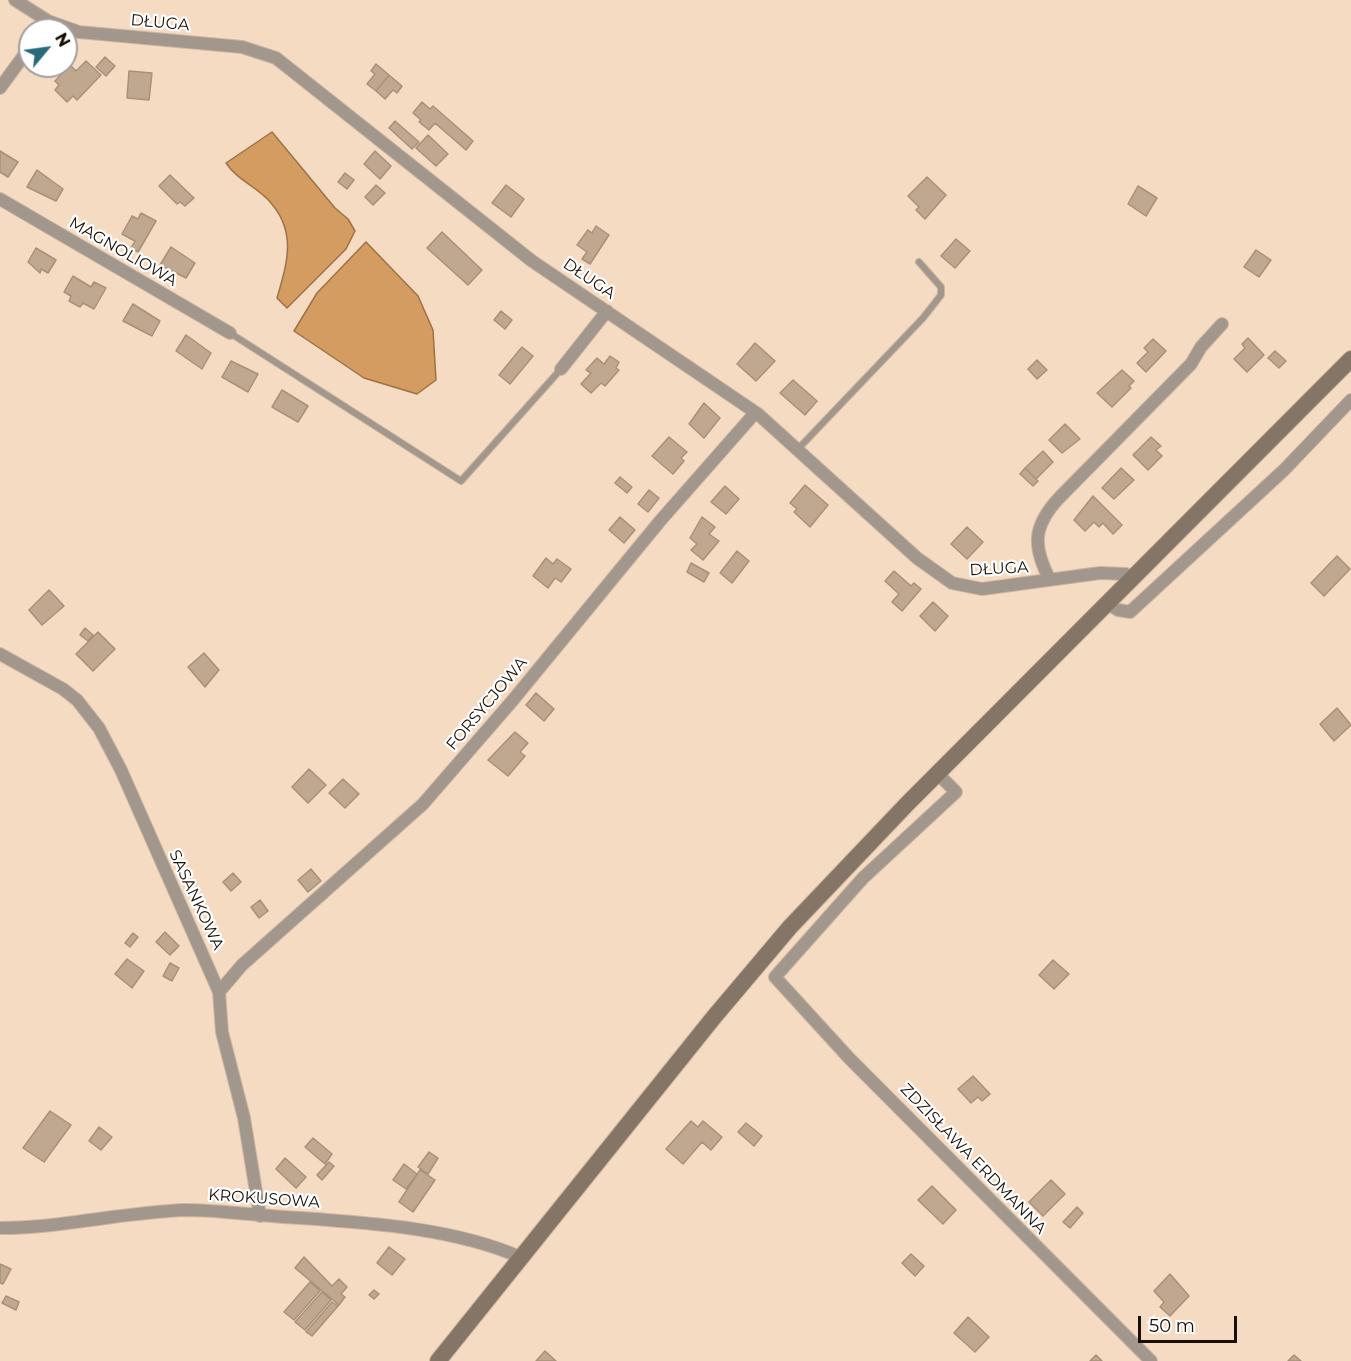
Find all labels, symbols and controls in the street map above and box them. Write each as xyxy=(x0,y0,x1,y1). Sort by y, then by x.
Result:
street label: DŁUGA xyxy=(130,11,190,35)
north arrow xyxy=(18,18,78,78)
text: N xyxy=(51,30,74,50)
street label: MAGNOLIOWA xyxy=(66,213,180,291)
street label: DŁUGA xyxy=(559,255,619,303)
street label: DŁUGA xyxy=(969,558,1029,580)
street label: FORSYCJOWA xyxy=(443,654,531,754)
street label: SASANKOWA xyxy=(164,847,228,953)
street label: ZDZISŁAWA ERDMANNA xyxy=(896,1080,1050,1238)
street label: KROKUSOWA xyxy=(208,1186,320,1212)
scale bar xyxy=(1141,1304,1240,1342)
text: 50 m xyxy=(1149,1315,1195,1337)

